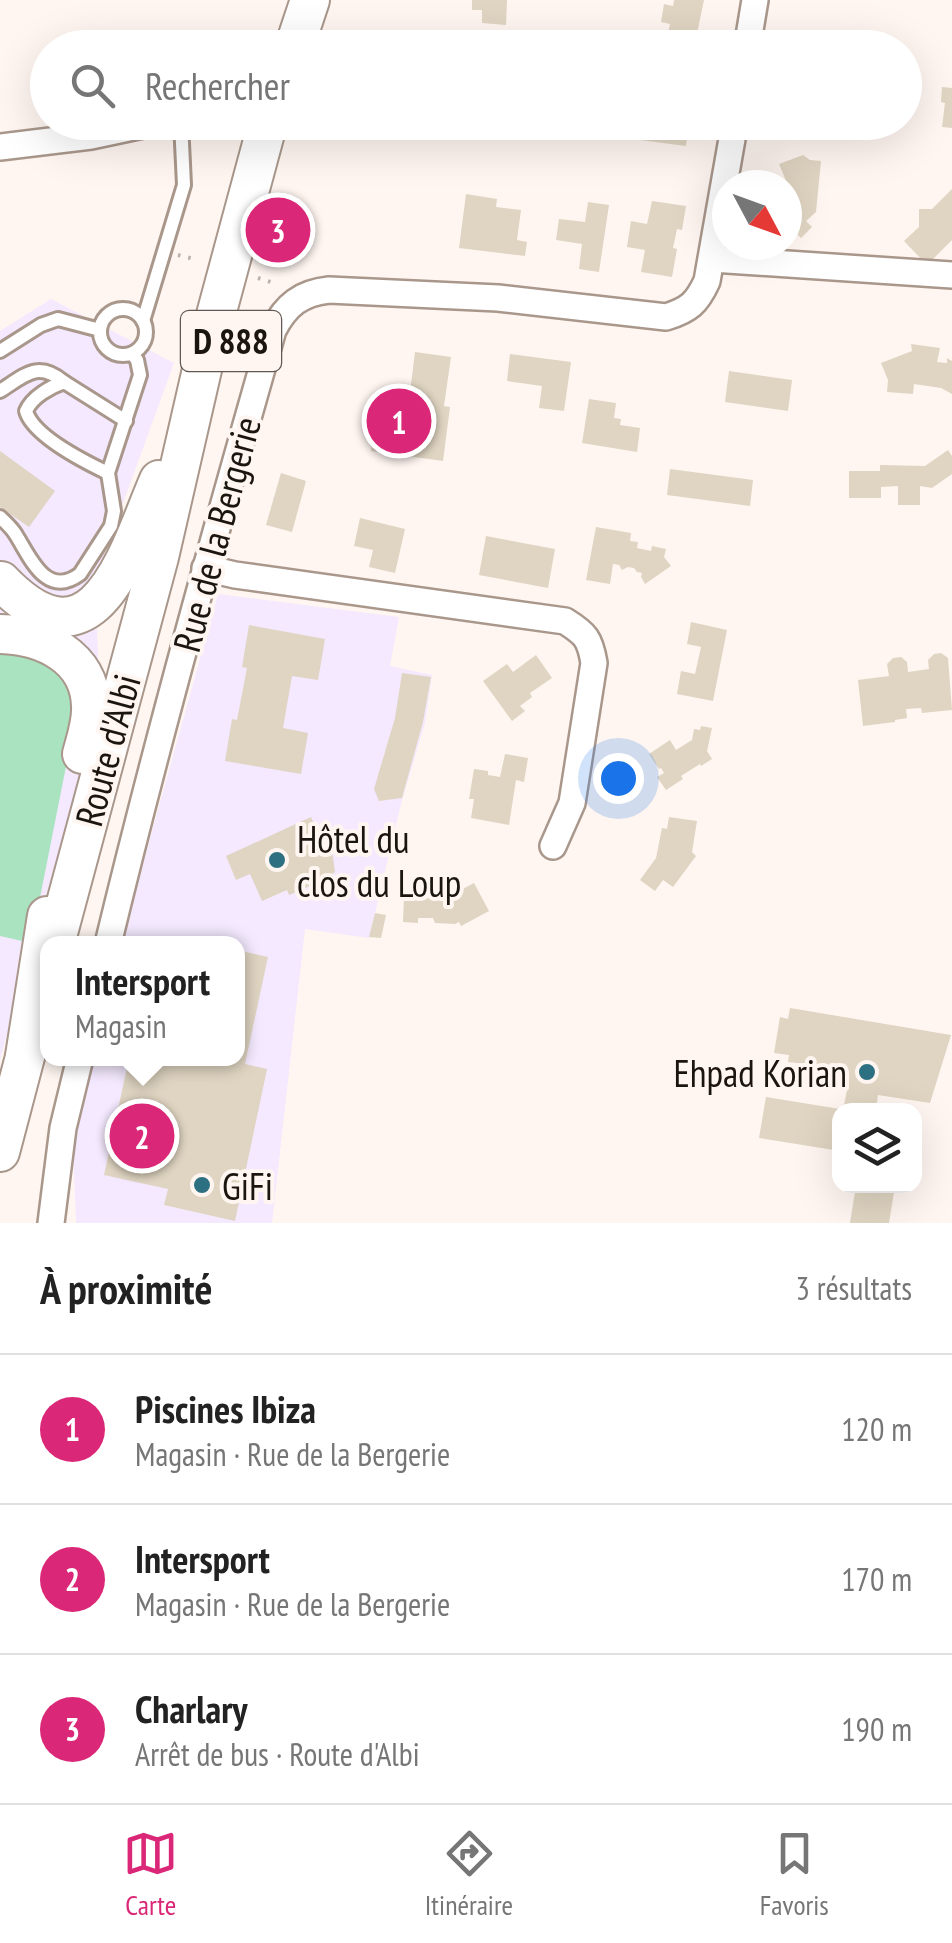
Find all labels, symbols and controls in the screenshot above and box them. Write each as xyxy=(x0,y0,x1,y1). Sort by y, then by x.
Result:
search box xyxy=(30,30,922,140)
icon: search xyxy=(65,58,120,113)
text: Rechercher xyxy=(145,61,290,110)
north arrow xyxy=(712,170,802,260)
pin: 3 xyxy=(246,192,310,268)
road number: D 888 xyxy=(181,311,281,371)
pin: 1 xyxy=(366,384,432,458)
street label: Rue de la Bergerie xyxy=(161,411,271,657)
street label: Route d'Albi xyxy=(63,669,151,831)
your location xyxy=(593,753,644,804)
place label: Hôtel du clos du Loup xyxy=(297,814,461,907)
marker: Hôtel du clos du Loup xyxy=(266,849,288,871)
popup xyxy=(40,936,245,1066)
text: Intersport xyxy=(75,956,210,1005)
text: Magasin xyxy=(75,1005,167,1047)
place label: Ehpad Korian xyxy=(674,1048,847,1097)
marker: Ehpad Korian xyxy=(856,1061,878,1083)
pin: 2 xyxy=(110,1098,174,1174)
map controls xyxy=(832,1103,922,1193)
button: layers xyxy=(832,1103,922,1193)
place label: GiFi xyxy=(222,1161,273,1210)
marker: GiFi xyxy=(191,1174,213,1196)
text: À proximité xyxy=(40,1261,212,1316)
text: 3 résultats xyxy=(795,1267,912,1309)
text: Piscines Ibiza xyxy=(135,1384,316,1433)
text: 1 xyxy=(65,1408,80,1450)
text: 120 m xyxy=(841,1408,912,1450)
text: Magasin · Rue de la Bergerie xyxy=(135,1433,450,1475)
text: Intersport xyxy=(135,1534,270,1583)
text: 2 xyxy=(65,1558,80,1600)
text: 170 m xyxy=(841,1558,912,1600)
text: Magasin · Rue de la Bergerie xyxy=(135,1583,450,1625)
text: Charlary xyxy=(135,1684,248,1733)
text: 3 xyxy=(65,1708,80,1750)
text: 190 m xyxy=(841,1708,912,1750)
text: Arrêt de bus · Route d'Albi xyxy=(135,1733,420,1775)
tab: Carte xyxy=(123,1826,178,1923)
tab: Itinéraire xyxy=(425,1826,513,1923)
tab: Favoris xyxy=(760,1826,829,1923)

